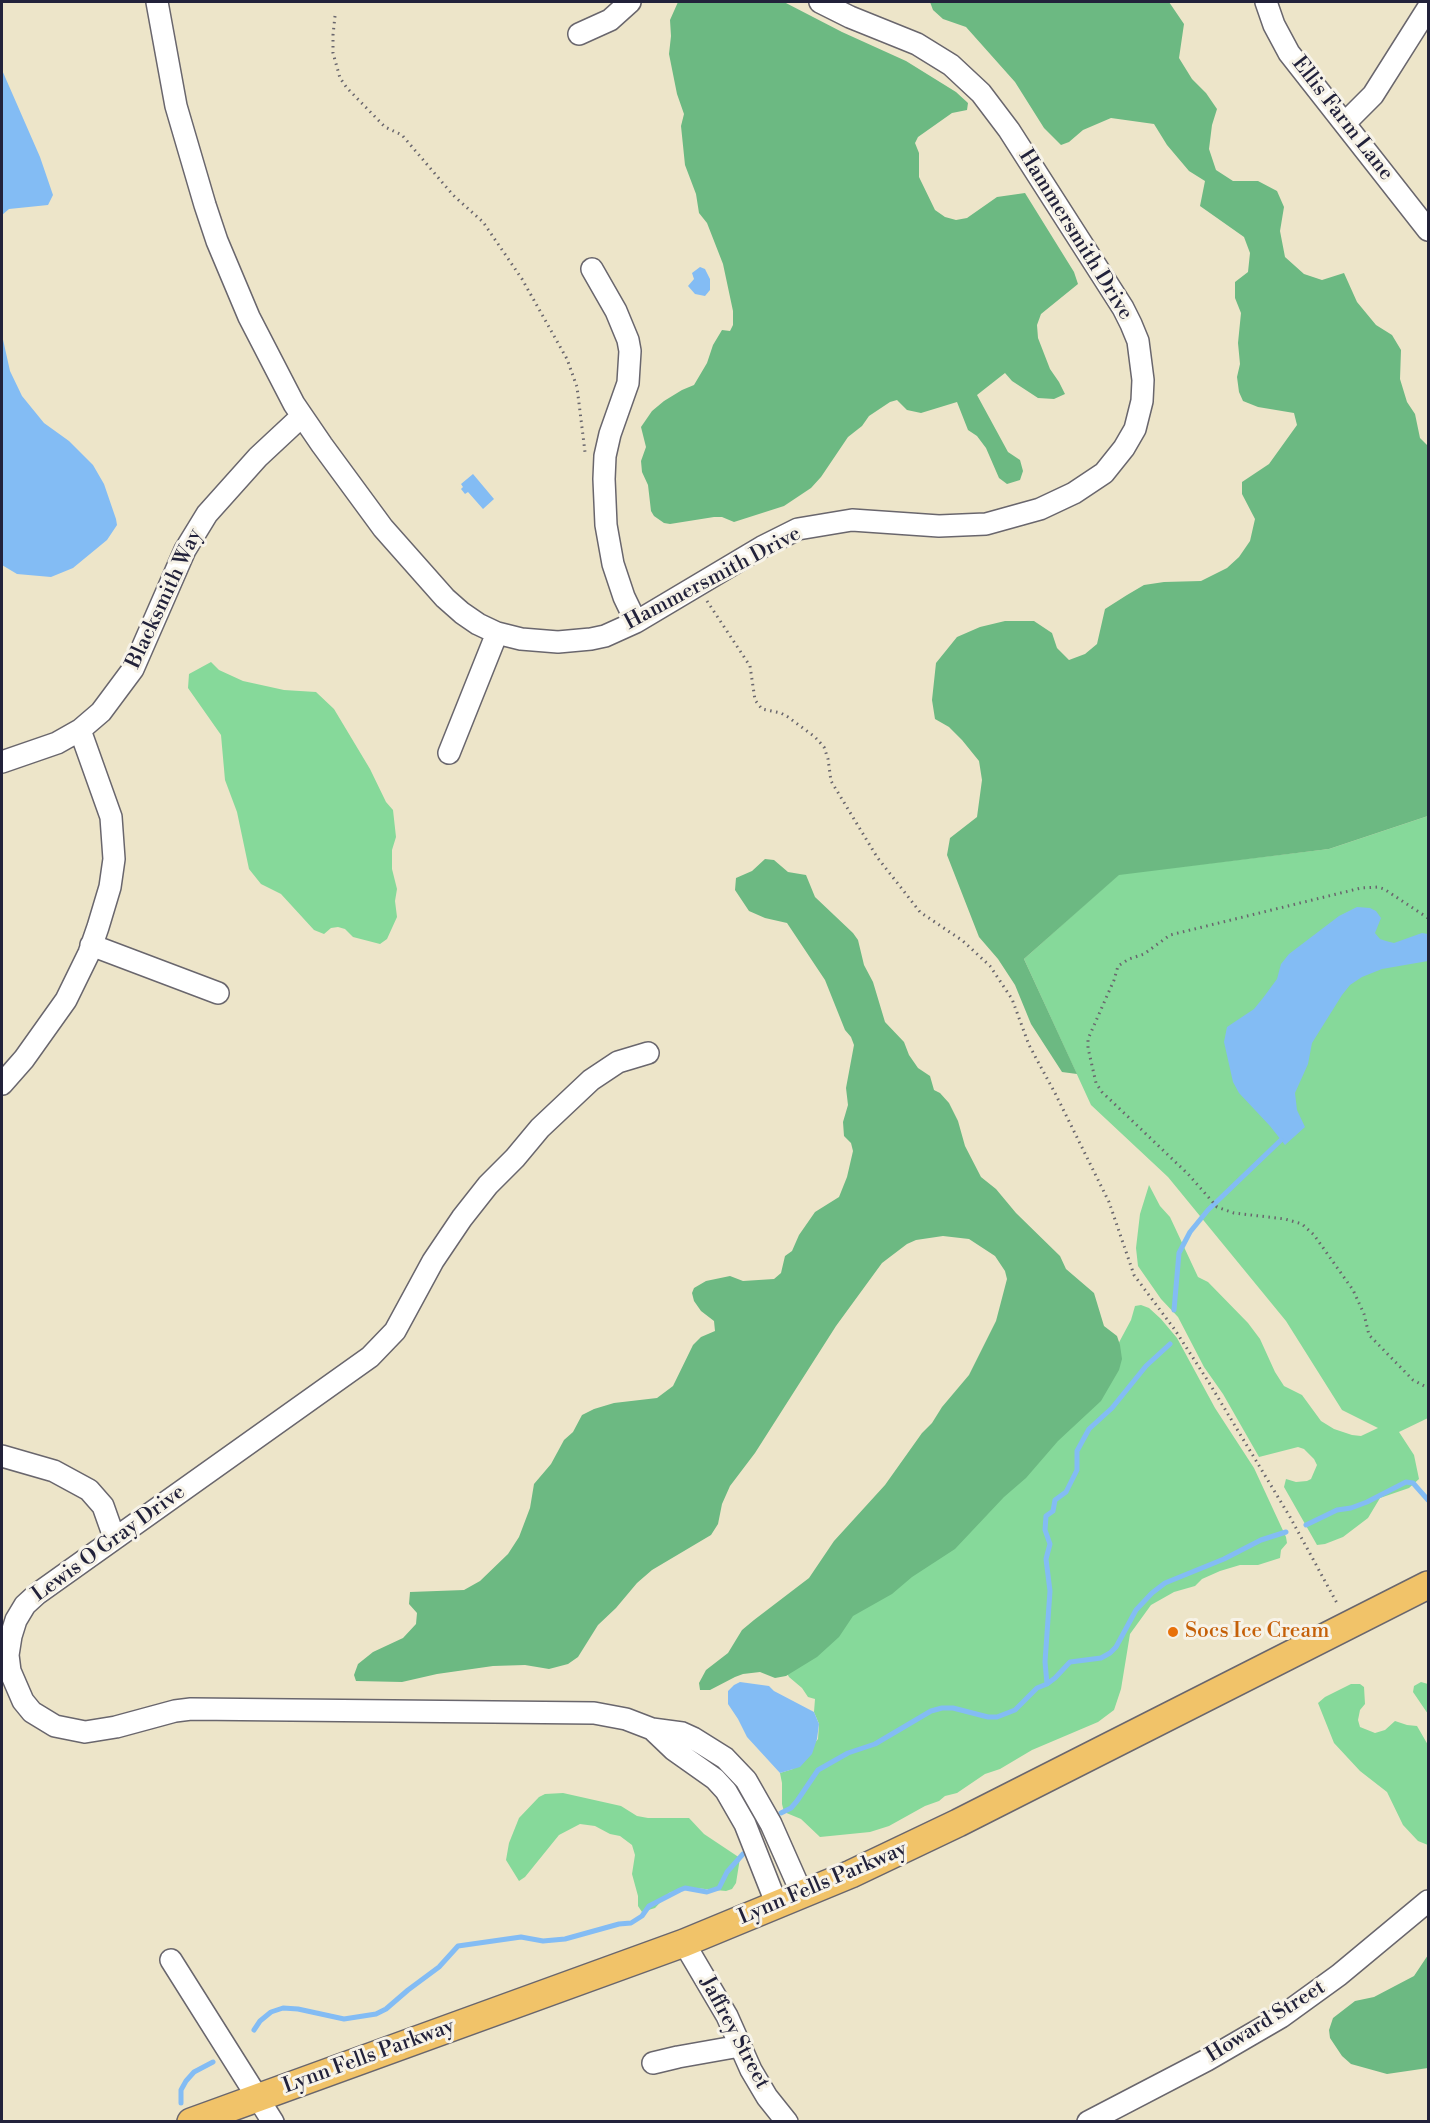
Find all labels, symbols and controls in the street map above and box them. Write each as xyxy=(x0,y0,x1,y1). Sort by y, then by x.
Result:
street label: Ellis Farm Lane xyxy=(1286,52,1398,186)
street label: Hammersmith Drive xyxy=(1012,145,1138,325)
street label: Hammersmith Drive xyxy=(620,522,806,636)
street label: Blacksmith Way xyxy=(122,525,208,673)
street label: Lewis O Gray Drive xyxy=(28,1480,190,1608)
place label: Socs Ice Cream xyxy=(1185,1619,1329,1645)
marker: Socs Ice Cream xyxy=(1166,1625,1180,1639)
street label: Lynn Fells Parkway xyxy=(735,1837,911,1931)
street label: Jaffrey Street xyxy=(694,1972,774,2094)
street label: Howard Street xyxy=(1202,1975,1330,2069)
street label: Lynn Fells Parkway xyxy=(280,2014,458,2100)

